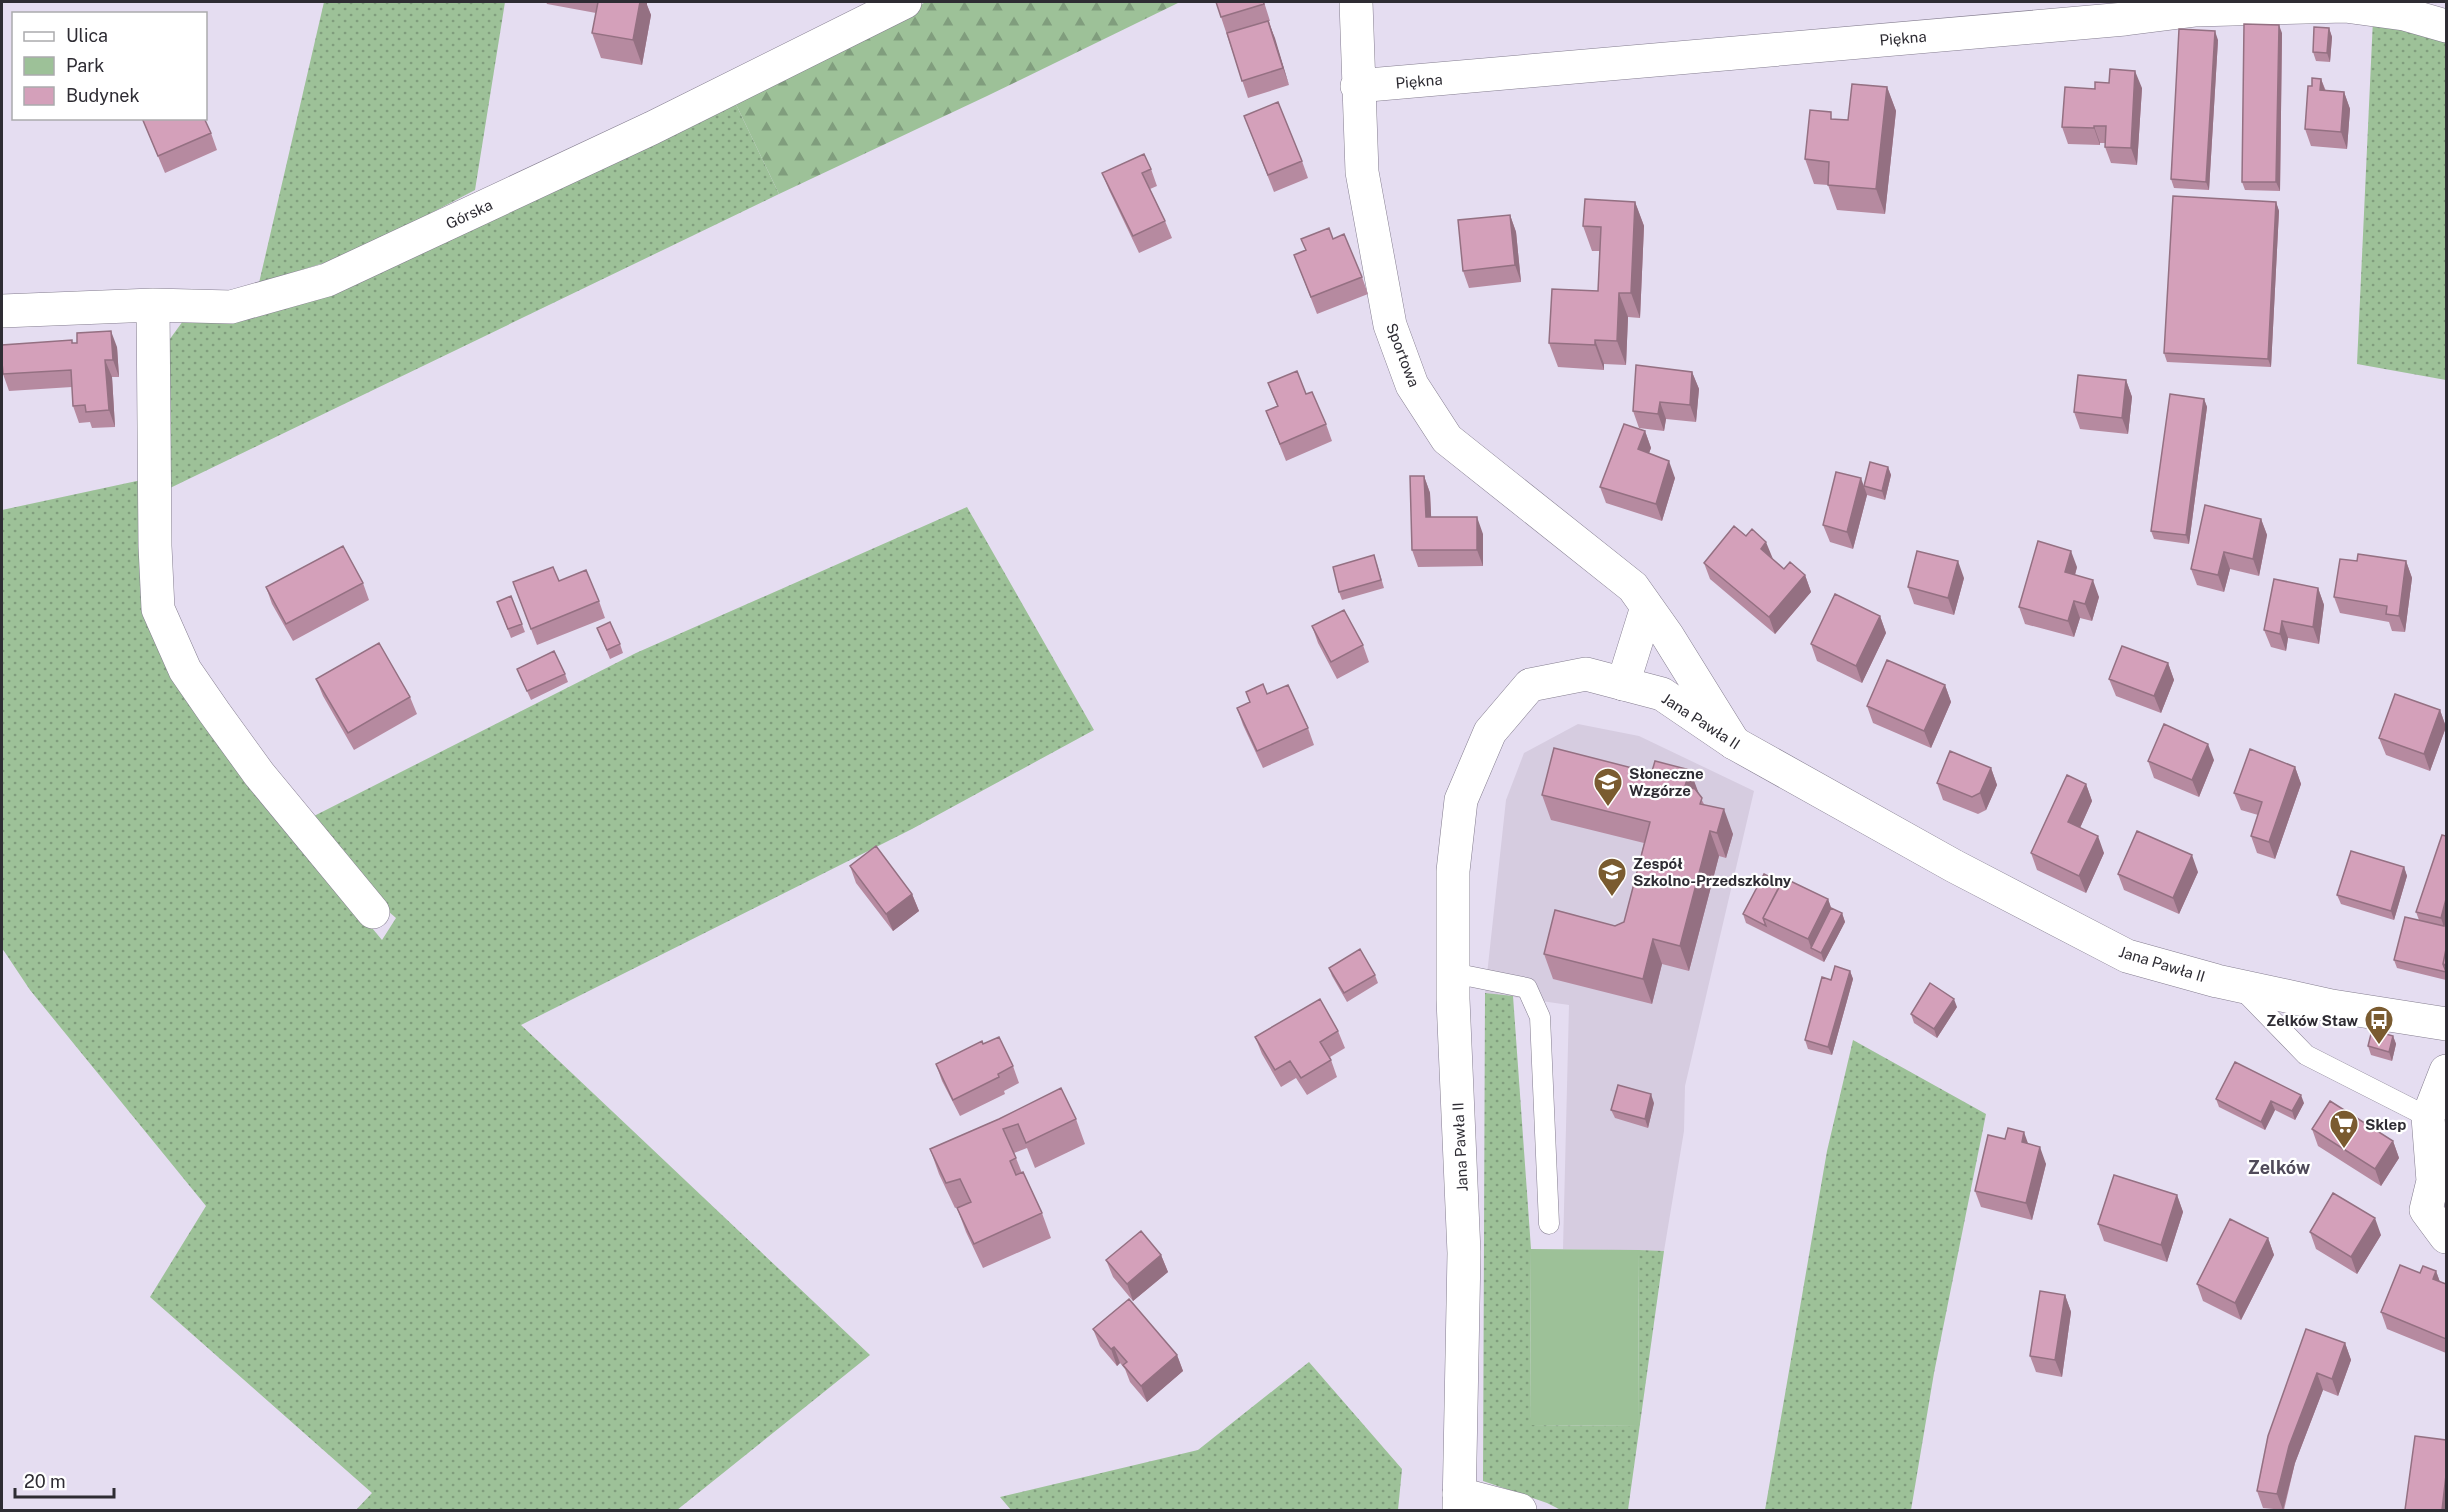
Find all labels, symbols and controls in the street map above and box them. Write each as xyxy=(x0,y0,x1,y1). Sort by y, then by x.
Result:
legend xyxy=(12,12,207,120)
text: Ulica xyxy=(66,25,108,46)
street label: Piękna xyxy=(1879,27,1927,49)
text: Park xyxy=(66,55,104,76)
street label: Piękna xyxy=(1395,70,1443,92)
text: Budynek xyxy=(66,85,140,106)
street label: Górska xyxy=(443,196,495,232)
street label: Sportowa xyxy=(1383,321,1423,389)
street label: Jana Pawła II xyxy=(1659,690,1743,752)
place label: Słoneczne Wzgórze xyxy=(1629,765,1704,799)
school or university icon: Słoneczne Wzgórze xyxy=(1592,766,1624,808)
place label: Zespół Szkolno-Przedszkolny xyxy=(1633,855,1792,889)
school or university icon: Zespół Szkolno-Przedszkolny xyxy=(1596,856,1628,898)
street label: Jana Pawła II xyxy=(2117,943,2207,985)
bus stop icon: Zelków Staw xyxy=(2363,1004,2395,1046)
place label: Zelków Staw xyxy=(2266,1012,2358,1029)
street label: Jana Pawła II xyxy=(1449,1102,1471,1192)
supermarket icon: Sklep xyxy=(2328,1108,2360,1150)
place label: Sklep xyxy=(2365,1116,2406,1133)
district label: Zelków xyxy=(2248,1157,2310,1178)
scale bar xyxy=(15,1461,114,1499)
text: 20 m xyxy=(24,1471,66,1492)

